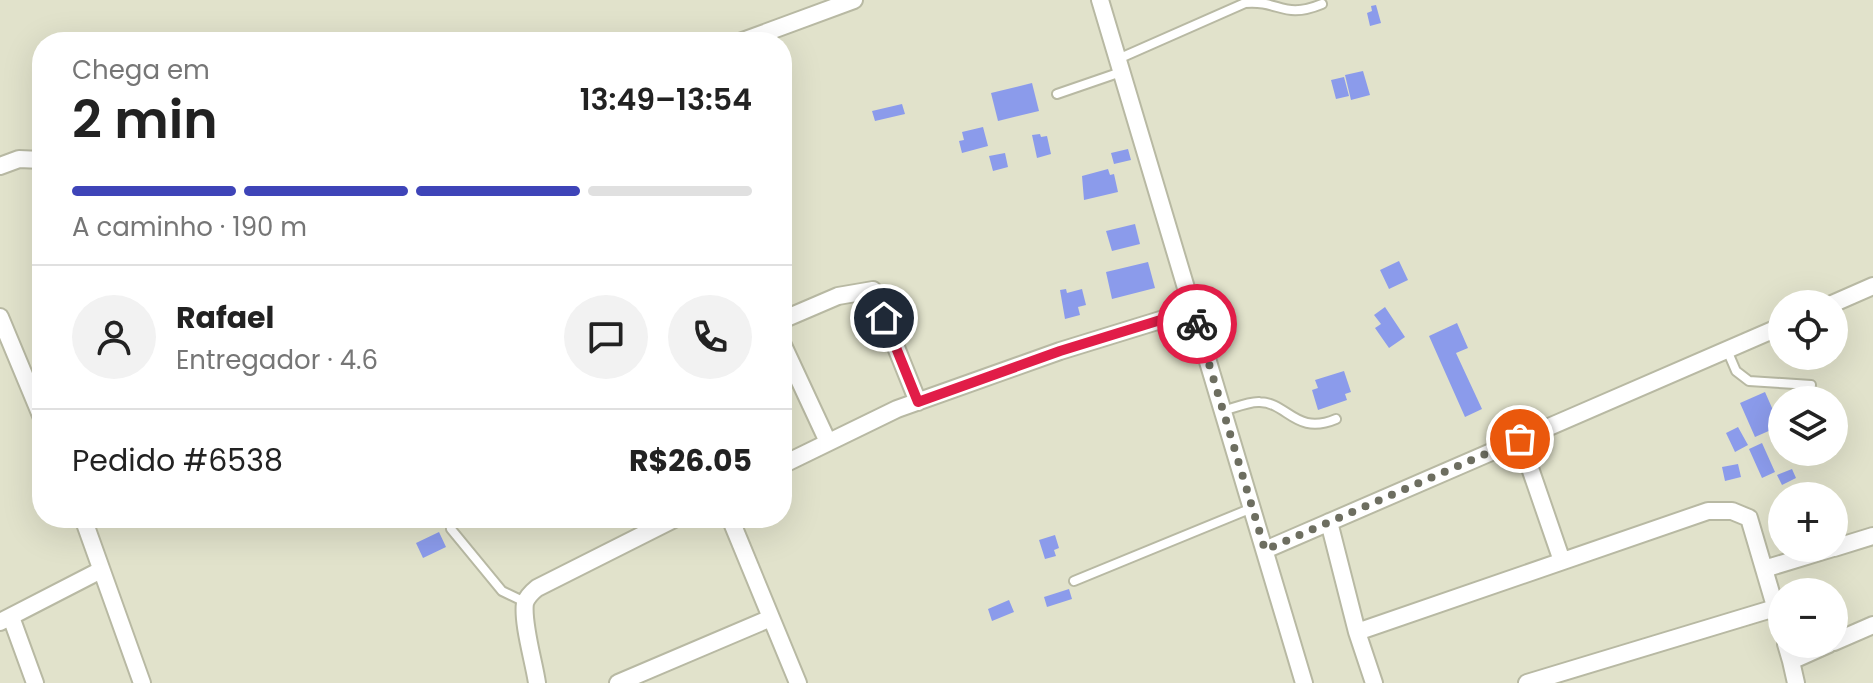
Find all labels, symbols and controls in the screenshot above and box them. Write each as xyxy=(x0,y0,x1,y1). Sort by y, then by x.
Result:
text: Chega em xyxy=(72,52,210,88)
text: 13:49–13:54 xyxy=(580,78,752,121)
text: 2 min xyxy=(72,83,218,156)
text: A caminho · 190 m xyxy=(72,209,307,245)
pin xyxy=(850,284,918,352)
courier xyxy=(1157,284,1237,364)
map controls xyxy=(1768,290,1848,658)
button: locate xyxy=(1768,290,1848,370)
button: person xyxy=(72,295,156,379)
button: chat xyxy=(564,295,648,379)
button: phone xyxy=(668,295,752,379)
text: Rafael xyxy=(176,296,274,339)
icon: home xyxy=(862,296,906,340)
icon: bike xyxy=(1175,302,1219,346)
text: Entregador · 4.6 xyxy=(176,342,378,378)
button: layers xyxy=(1768,386,1848,466)
pin xyxy=(1486,405,1554,473)
icon: bag xyxy=(1498,417,1542,461)
text: Pedido #6538 xyxy=(72,439,283,482)
text: R$26.05 xyxy=(629,439,752,482)
button: + xyxy=(1768,482,1848,562)
button: − xyxy=(1768,578,1848,658)

